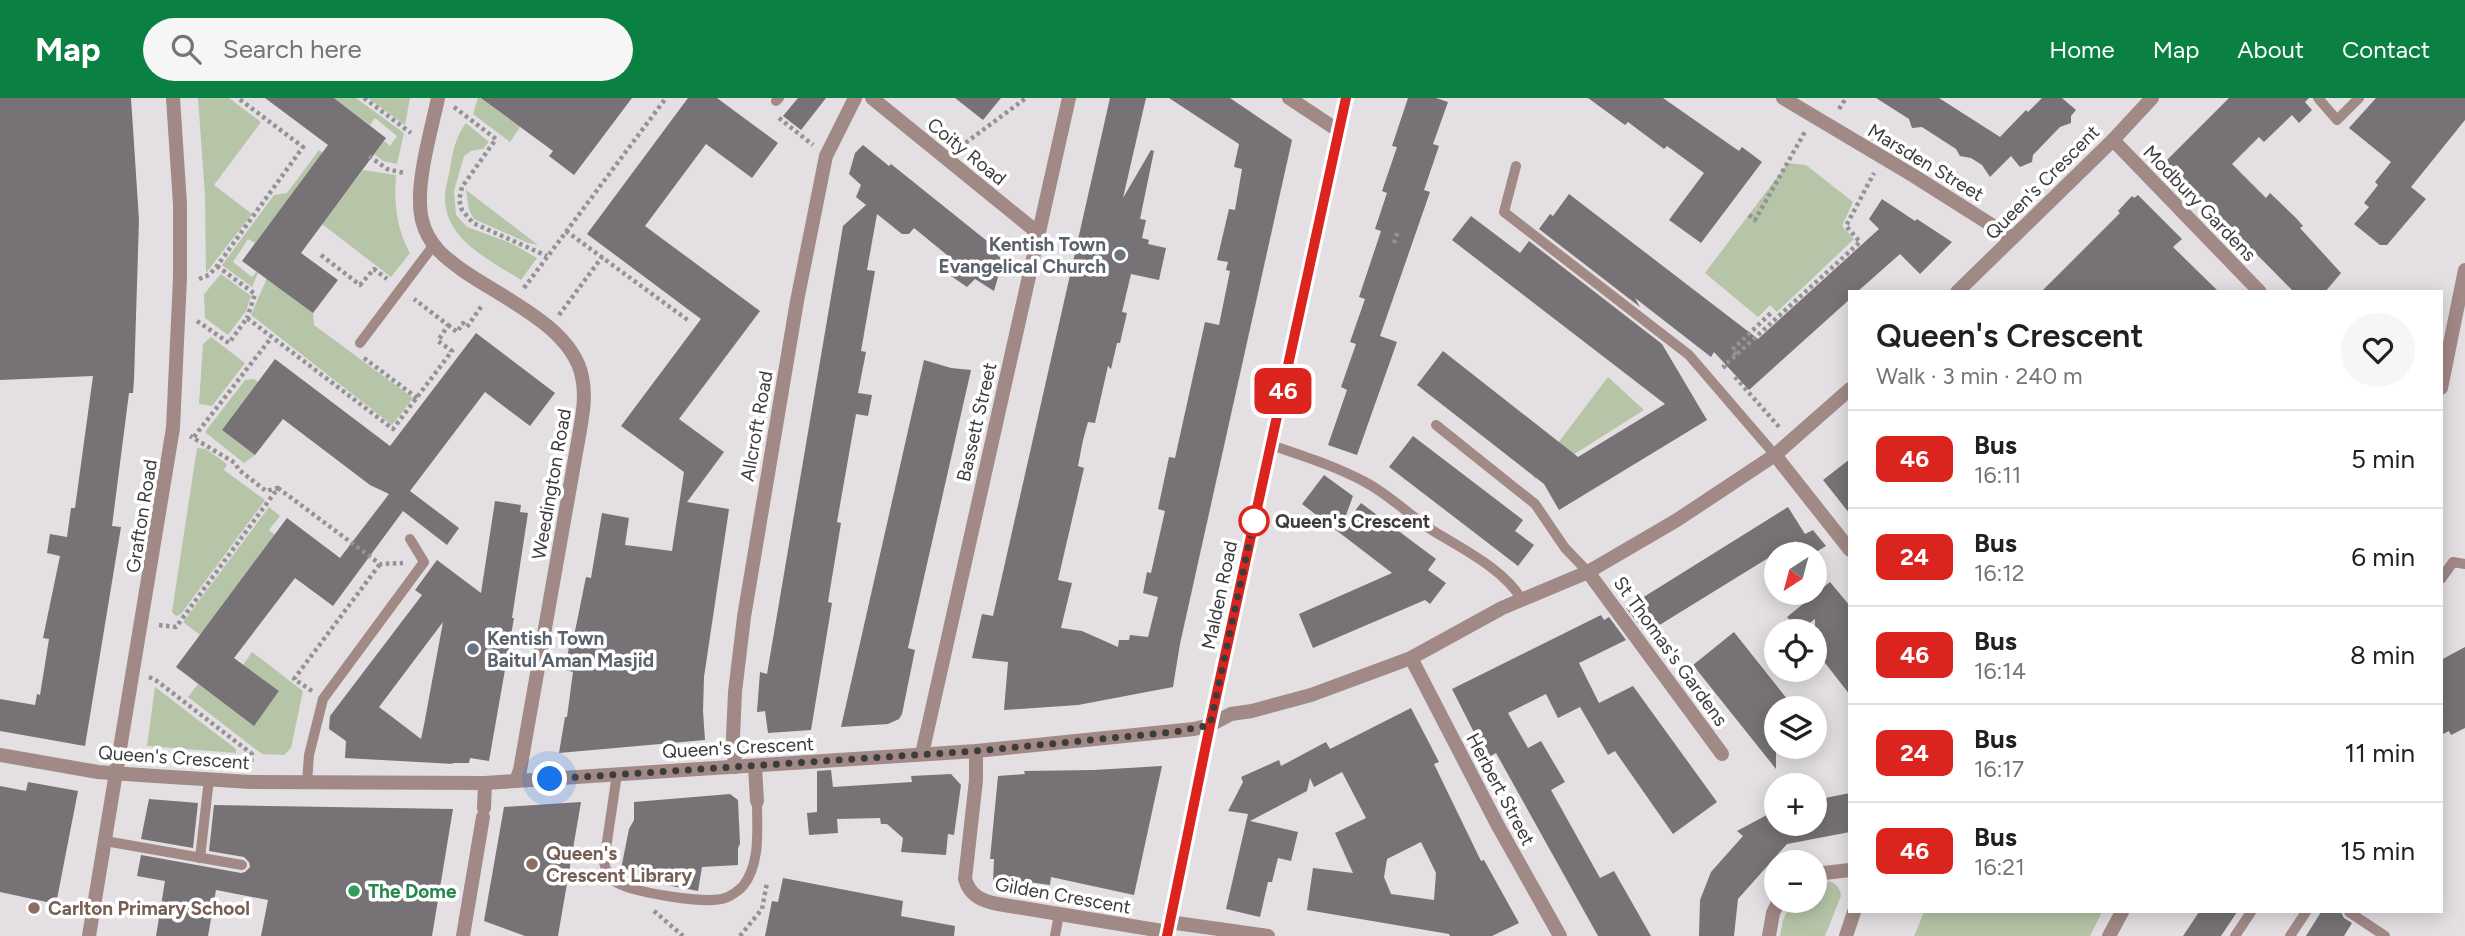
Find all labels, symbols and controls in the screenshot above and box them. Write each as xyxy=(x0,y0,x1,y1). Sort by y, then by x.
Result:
search box xyxy=(143,18,633,81)
text: Map xyxy=(35,30,101,69)
icon: search xyxy=(167,30,205,68)
text: Search here xyxy=(223,33,362,65)
text: Home xyxy=(2049,35,2115,64)
text: Map xyxy=(2153,35,2199,64)
text: About xyxy=(2237,35,2304,64)
text: Contact xyxy=(2342,35,2430,64)
street label: Coity Road xyxy=(923,113,1011,190)
street label: Marsden Street xyxy=(1864,119,1988,206)
street label: Queen's Crescent xyxy=(1981,121,2104,244)
street label: Modbury Gardens xyxy=(2138,140,2261,266)
place label: Kentish Town Evangelical Church xyxy=(939,233,1106,278)
marker: Kentish Town Evangelical Church xyxy=(1112,247,1128,263)
button: heart xyxy=(2341,313,2415,387)
text: Queen's Crescent xyxy=(1876,316,2143,355)
street label: Bassett Street xyxy=(952,360,1001,484)
text: Walk · 3 min · 240 m xyxy=(1876,362,2083,390)
line badge: 46 xyxy=(1252,368,1314,414)
street label: Allcroft Road xyxy=(735,369,778,483)
text: 46 xyxy=(1268,376,1298,405)
street label: Weedington Road xyxy=(527,407,576,561)
text: Bus xyxy=(1974,429,2017,461)
text: 5 min xyxy=(2351,443,2415,475)
text: 46 xyxy=(1900,444,1929,473)
street label: Grafton Road xyxy=(121,458,162,575)
text: 16:11 xyxy=(1974,461,2021,489)
marker: Queen's Crescent xyxy=(1239,506,1269,536)
place label: Queen's Crescent xyxy=(1275,510,1431,533)
text: Bus xyxy=(1974,527,2017,559)
street label: Malden Road xyxy=(1197,539,1242,652)
text: 6 min xyxy=(2351,541,2415,573)
north arrow xyxy=(1764,542,1827,606)
map controls xyxy=(1764,542,1827,913)
text: 24 xyxy=(1900,542,1929,571)
text: 16:12 xyxy=(1974,559,2025,587)
street label: St Thomas's Gardens xyxy=(1609,572,1733,731)
button: locate xyxy=(1764,619,1827,682)
text: Bus xyxy=(1974,625,2017,657)
place label: Kentish Town Baitul Aman Masjid xyxy=(487,627,654,672)
text: 8 min xyxy=(2350,639,2415,671)
text: 46 xyxy=(1900,640,1929,669)
marker: Kentish Town Baitul Aman Masjid xyxy=(465,641,481,657)
text: 16:14 xyxy=(1974,657,2026,685)
button: layers xyxy=(1764,696,1827,759)
text: Bus xyxy=(1974,723,2017,755)
street label: Herbert Street xyxy=(1461,729,1540,849)
street label: Queen's Crescent xyxy=(662,732,814,763)
text: 11 min xyxy=(2344,737,2415,769)
text: 24 xyxy=(1900,738,1929,767)
street label: Queen's Crescent xyxy=(97,741,251,774)
text: 16:17 xyxy=(1974,755,2024,783)
your location xyxy=(532,761,567,796)
button: + xyxy=(1764,773,1827,836)
text: Bus xyxy=(1974,821,2017,853)
text: 15 min xyxy=(2340,835,2415,867)
text: 46 xyxy=(1900,836,1929,865)
place label: Queen's Crescent Library xyxy=(546,842,692,887)
button: − xyxy=(1764,850,1827,913)
text: 16:21 xyxy=(1974,853,2025,881)
marker: Queen's Crescent Library xyxy=(524,856,540,872)
street label: Gilden Crescent xyxy=(993,872,1133,919)
place label: The Dome xyxy=(368,880,457,903)
marker: The Dome xyxy=(346,883,362,899)
place label: Carlton Primary School xyxy=(48,897,250,920)
marker: Carlton Primary School xyxy=(26,900,42,916)

